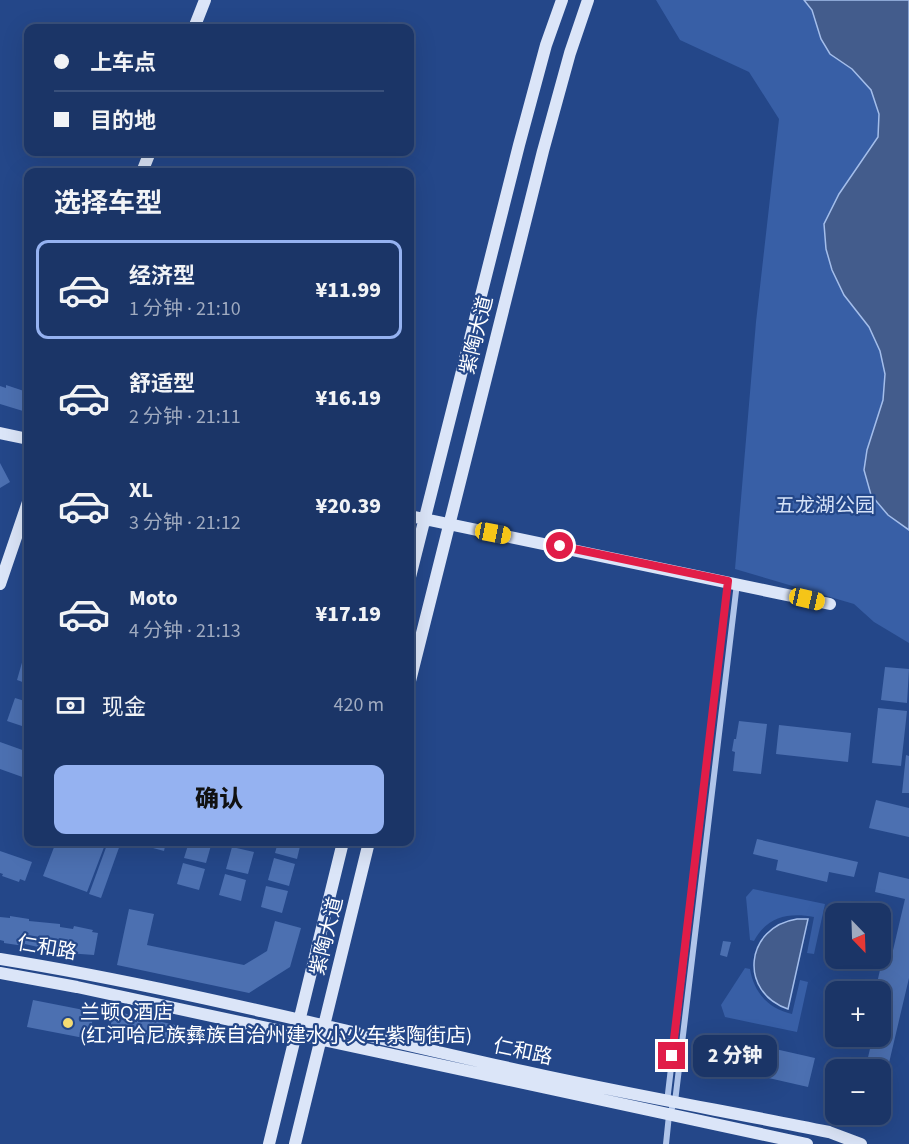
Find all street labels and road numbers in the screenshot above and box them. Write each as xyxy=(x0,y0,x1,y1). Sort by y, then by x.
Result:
street label: 紫陶大道 xyxy=(454,293,500,377)
street label: 紫陶大道 xyxy=(304,894,350,978)
street label: 仁和路 xyxy=(15,929,79,967)
street label: 仁和路 xyxy=(491,1032,555,1072)

